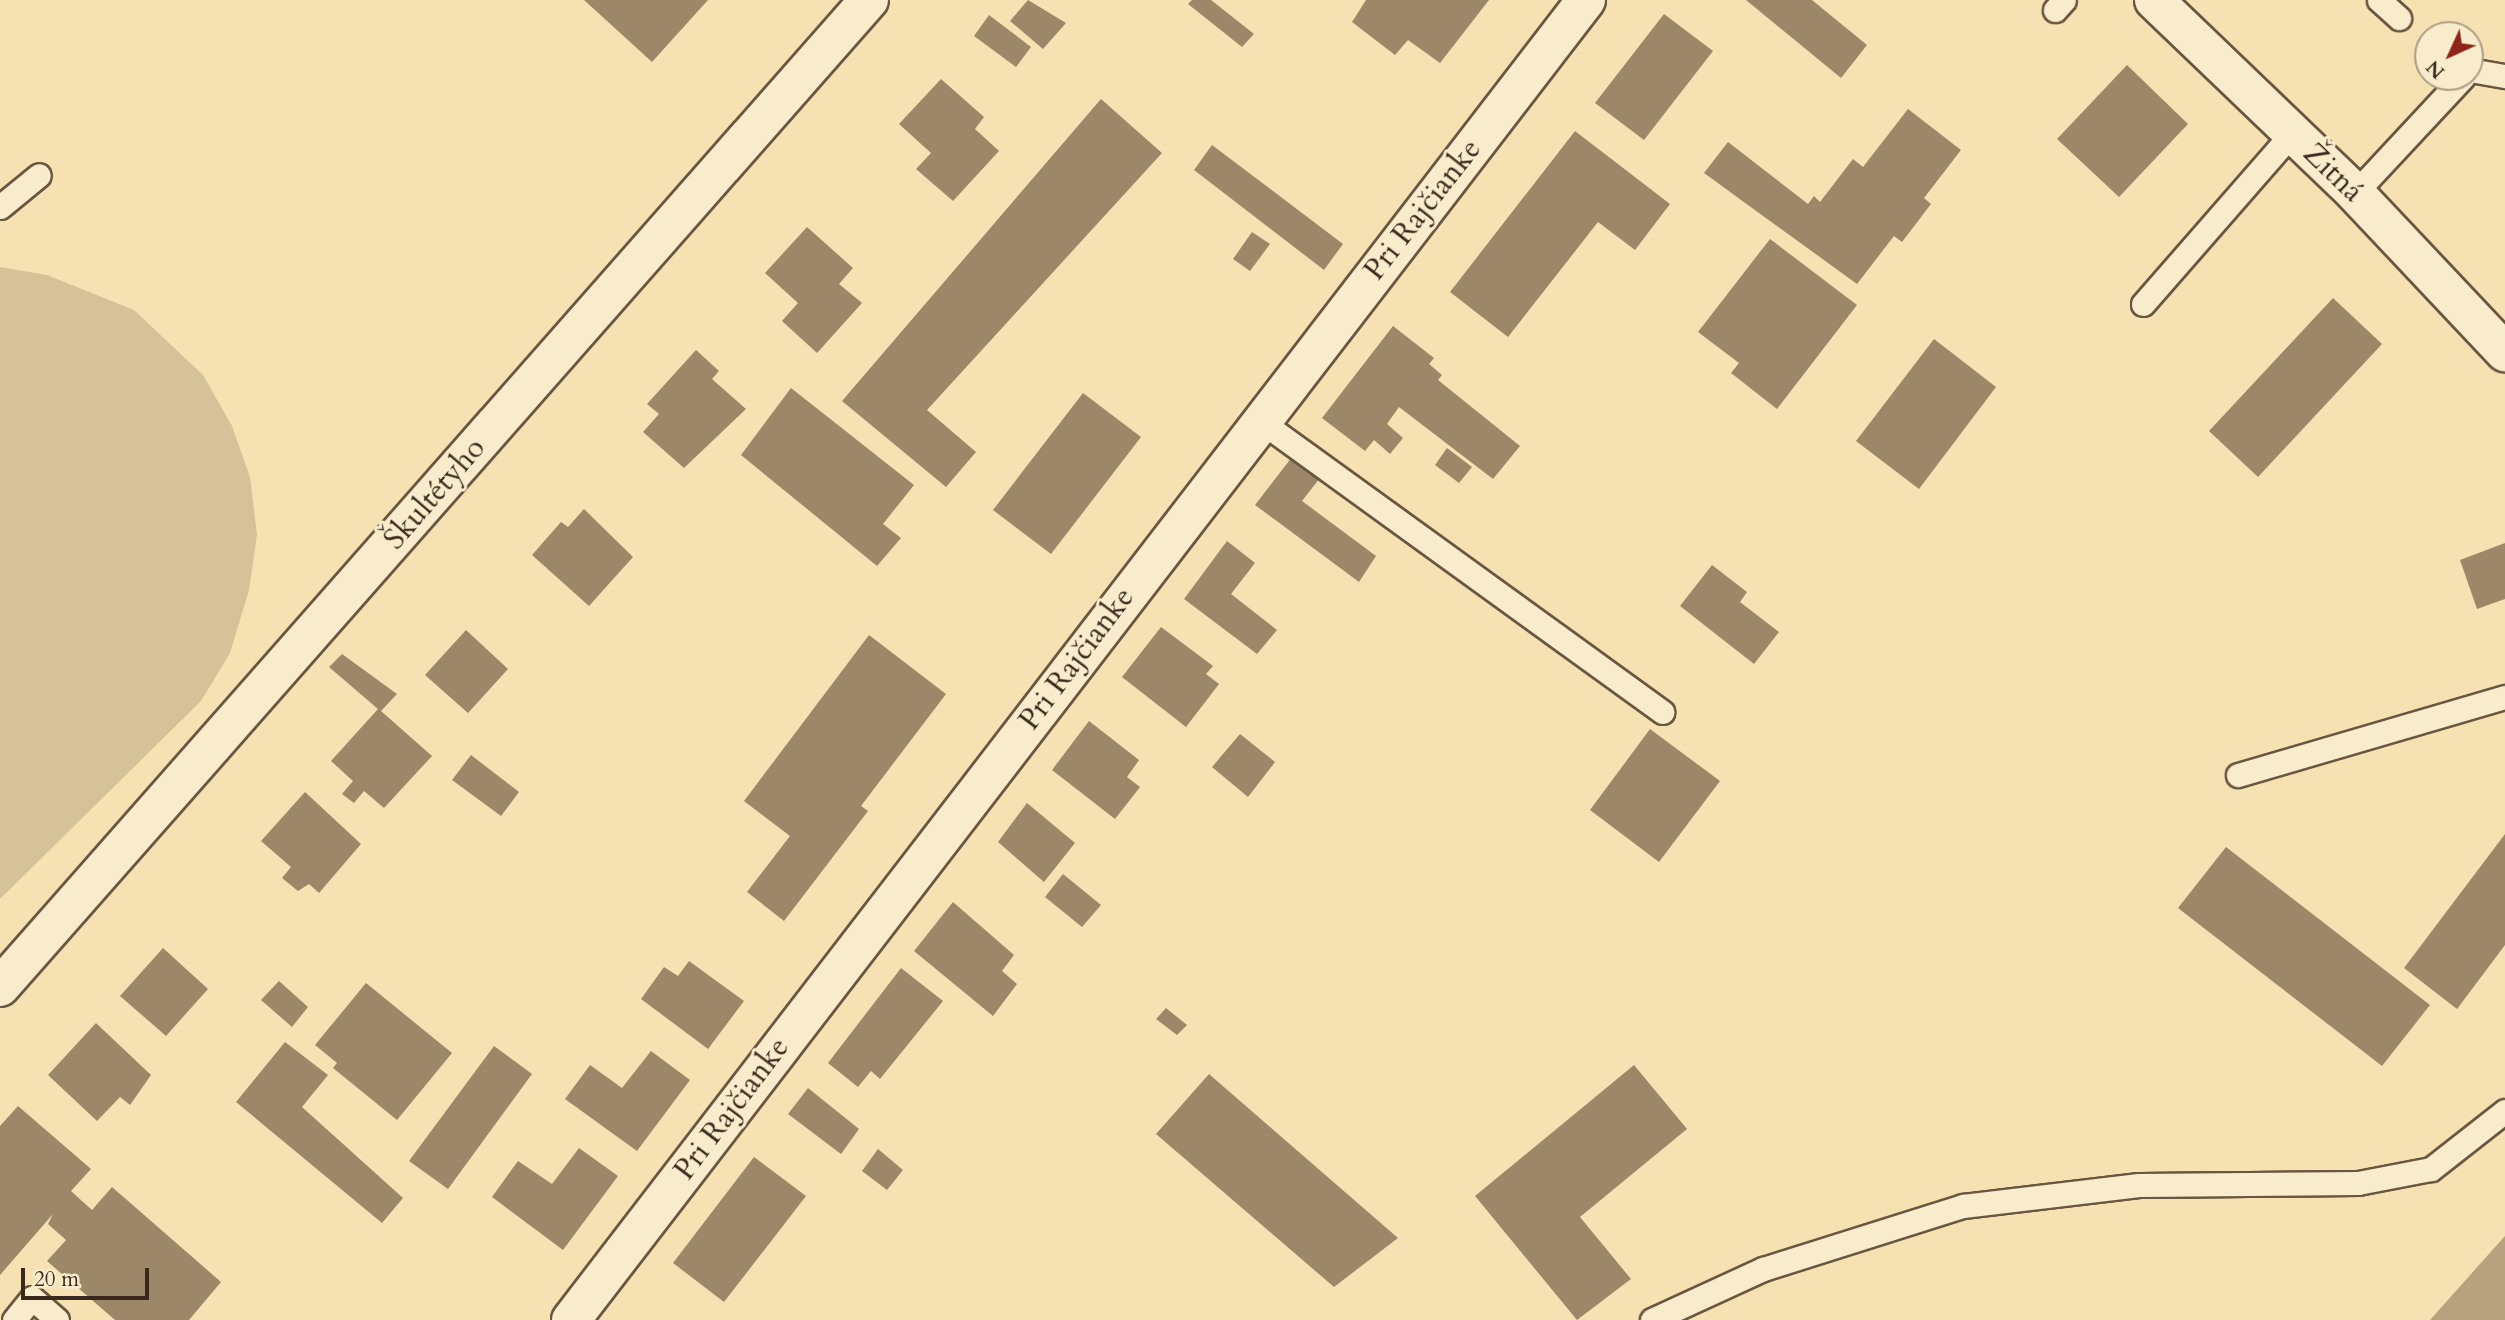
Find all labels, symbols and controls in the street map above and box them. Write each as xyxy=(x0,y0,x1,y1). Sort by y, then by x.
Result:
north arrow xyxy=(2414,21,2484,91)
text: N xyxy=(2421,54,2451,84)
street label: Pri Rajčianke xyxy=(1357,132,1489,288)
street label: Žitná xyxy=(2296,136,2370,210)
street label: Škultétyho xyxy=(377,431,493,557)
street label: Pri Rajčianke xyxy=(1012,581,1142,737)
street label: Pri Rajčianke xyxy=(667,1031,797,1187)
scale bar xyxy=(24,1254,152,1298)
text: 20 m xyxy=(34,1265,79,1294)

